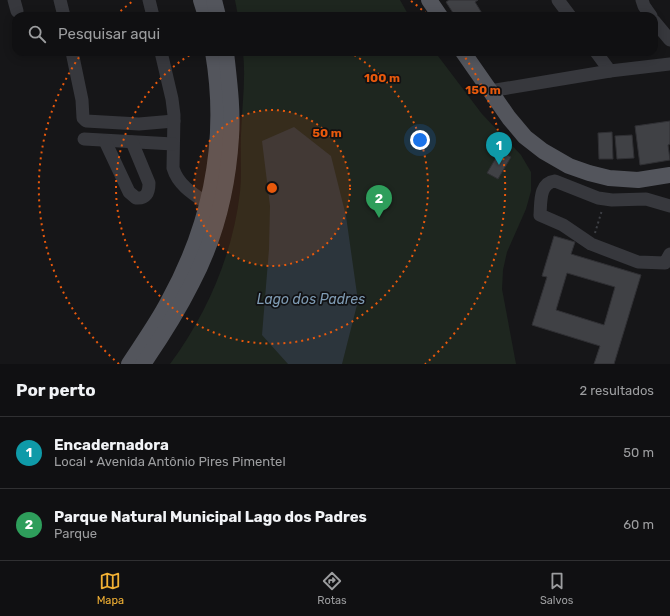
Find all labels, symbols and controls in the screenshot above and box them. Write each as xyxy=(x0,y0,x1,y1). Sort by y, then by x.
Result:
search box xyxy=(12,12,658,56)
icon: search xyxy=(26,23,48,45)
text: Pesquisar aqui xyxy=(58,25,160,43)
text: 100 m xyxy=(364,71,400,85)
text: 150 m xyxy=(465,83,501,97)
text: 50 m xyxy=(312,126,342,140)
your location xyxy=(410,130,430,150)
pin: 1 xyxy=(486,132,512,165)
centre of rings xyxy=(265,181,279,195)
pin: 2 xyxy=(366,185,392,218)
water label: Lago dos Padres xyxy=(257,291,365,308)
text: Por perto xyxy=(16,380,96,400)
text: 2 resultados xyxy=(579,383,654,398)
text: Encadernadora xyxy=(54,436,169,454)
text: 1 xyxy=(26,445,32,460)
text: 50 m xyxy=(623,445,654,460)
text: Local · Avenida Antônio Pires Pimentel xyxy=(54,454,286,469)
text: Parque Natural Municipal Lago dos Padres xyxy=(54,508,367,526)
text: 2 xyxy=(25,517,33,532)
text: 60 m xyxy=(623,517,654,532)
text: Parque xyxy=(54,526,97,541)
tab: Mapa xyxy=(97,570,124,607)
tab: Rotas xyxy=(317,570,347,607)
tab: Salvos xyxy=(540,570,573,607)

